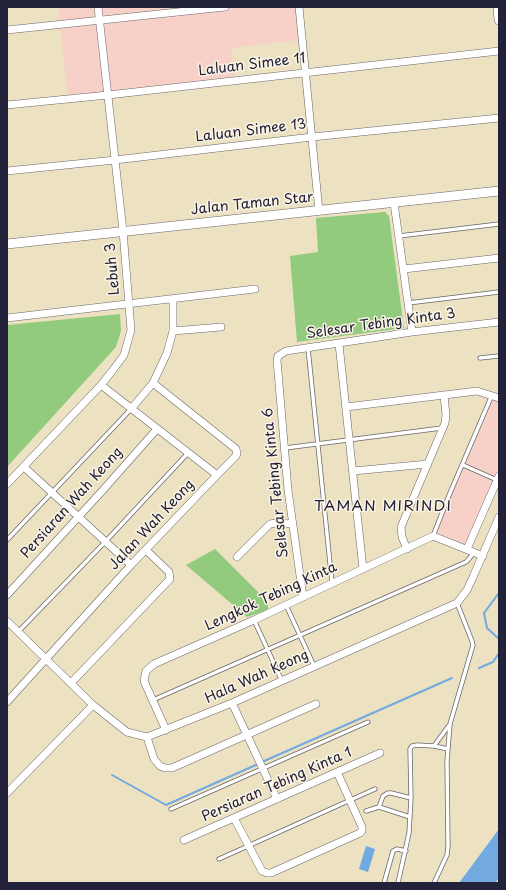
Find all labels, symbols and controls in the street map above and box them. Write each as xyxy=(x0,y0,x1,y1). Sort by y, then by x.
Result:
street label: Laluan Simee 11 xyxy=(198,50,306,80)
street label: Laluan Simee 13 xyxy=(195,116,307,146)
street label: Jalan Taman Star xyxy=(190,189,314,219)
street label: Lebuh 3 xyxy=(102,242,124,296)
street label: Selesar Tebing Kinta 3 xyxy=(305,305,457,343)
street label: Selesar Tebing Kinta 6 xyxy=(260,407,292,559)
street label: Persiaran Wah Keong xyxy=(18,444,126,562)
street label: Jalan Wah Keong xyxy=(106,476,198,574)
district label: TAMAN MIRINDI xyxy=(315,498,451,516)
street label: Lengkok Tebing Kinta xyxy=(202,559,340,635)
street label: Hala Wah Keong xyxy=(203,647,311,707)
street label: Persiaran Tebing Kinta 1 xyxy=(199,744,355,826)

